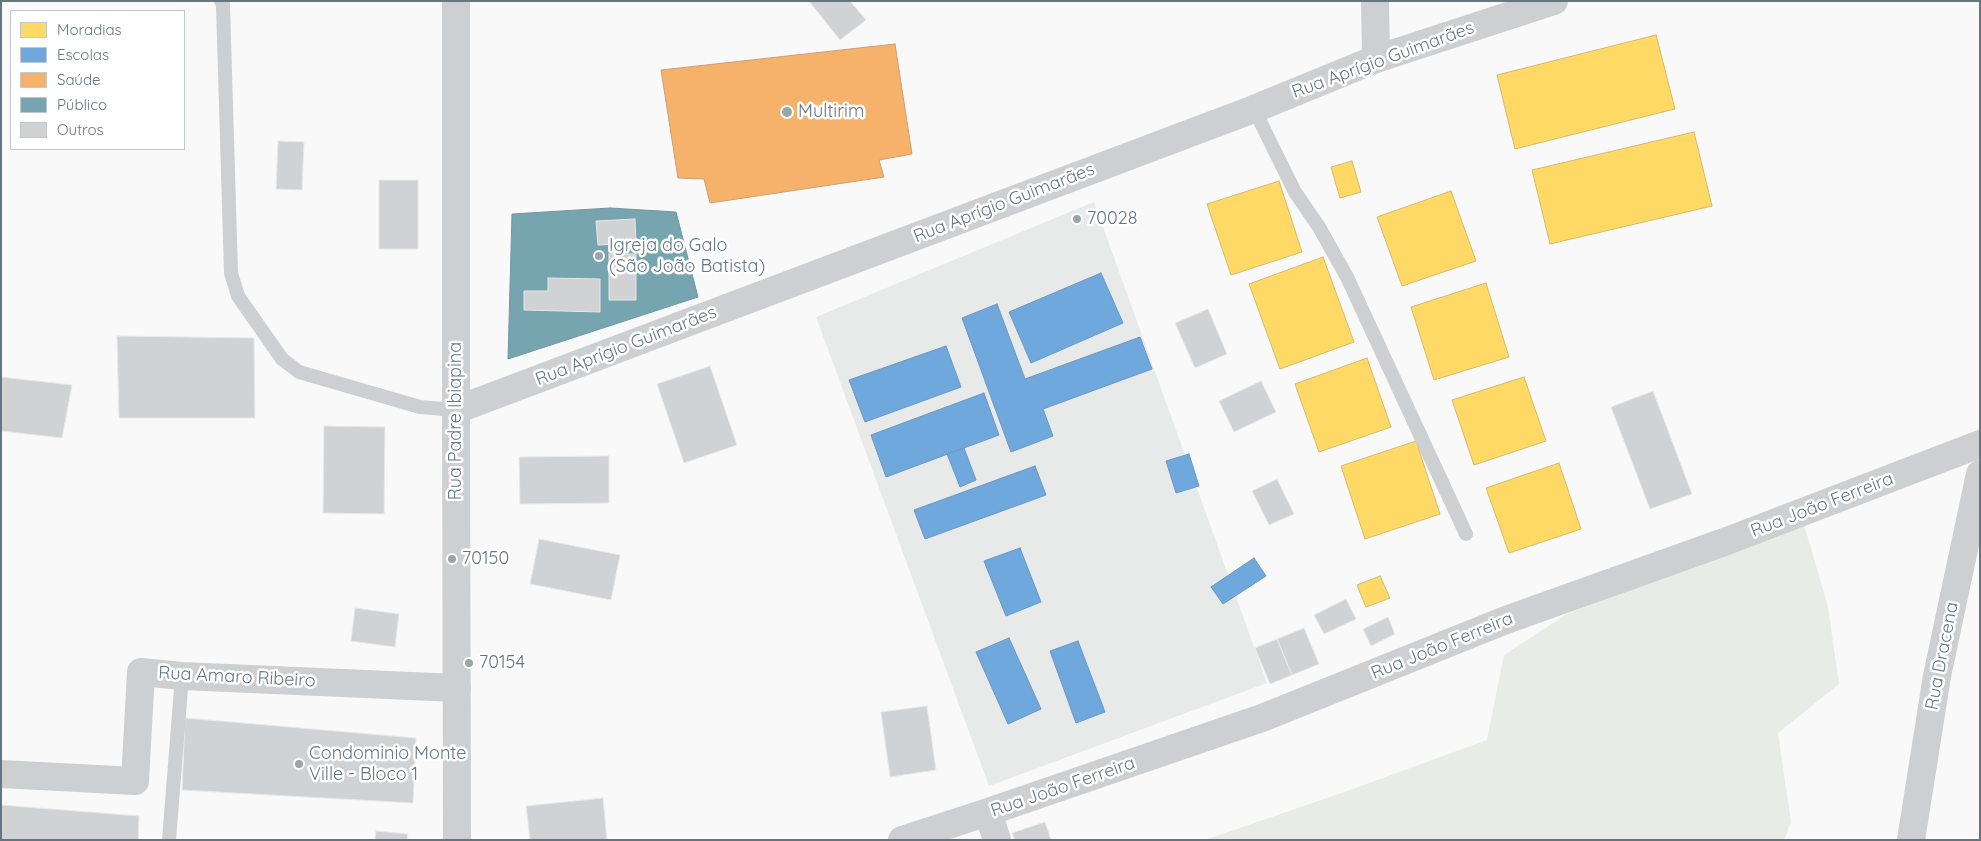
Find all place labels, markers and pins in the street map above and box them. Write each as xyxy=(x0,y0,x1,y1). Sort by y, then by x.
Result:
place label: Multirim xyxy=(798,101,864,123)
marker: Multirim xyxy=(780,105,794,119)
place label: 70028 xyxy=(1087,208,1137,230)
marker: 70028 xyxy=(1071,213,1083,225)
place label: Igreja do Galo (São João Batista) xyxy=(609,235,765,278)
marker: Igreja do Galo (São João Batista) xyxy=(593,250,605,262)
place label: 70150 xyxy=(462,548,509,570)
marker: 70150 xyxy=(446,553,458,565)
place label: 70154 xyxy=(479,652,525,674)
marker: 70154 xyxy=(463,657,475,669)
place label: Condominio Monte Ville - Bloco 1 xyxy=(309,743,466,786)
marker: Condominio Monte Ville - Bloco 1 xyxy=(293,758,305,770)

